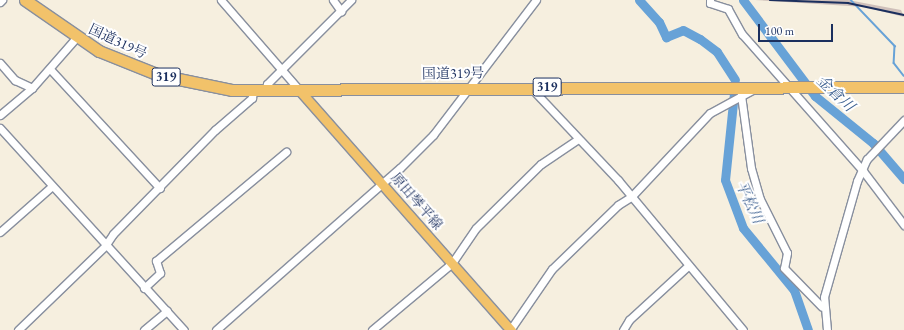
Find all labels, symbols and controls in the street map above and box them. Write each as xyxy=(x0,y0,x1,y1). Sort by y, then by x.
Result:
scale bar xyxy=(760,16,835,42)
street label: 国道319号 xyxy=(86,20,150,62)
text: 100 m xyxy=(765,23,794,39)
street label: 国道319号 xyxy=(422,64,484,82)
road number: 319 xyxy=(151,66,181,88)
water label: 金倉川 xyxy=(813,71,859,115)
road number: 319 xyxy=(532,76,562,98)
street label: 原田琴平線 xyxy=(388,169,446,233)
water label: 平松川 xyxy=(732,178,768,226)

